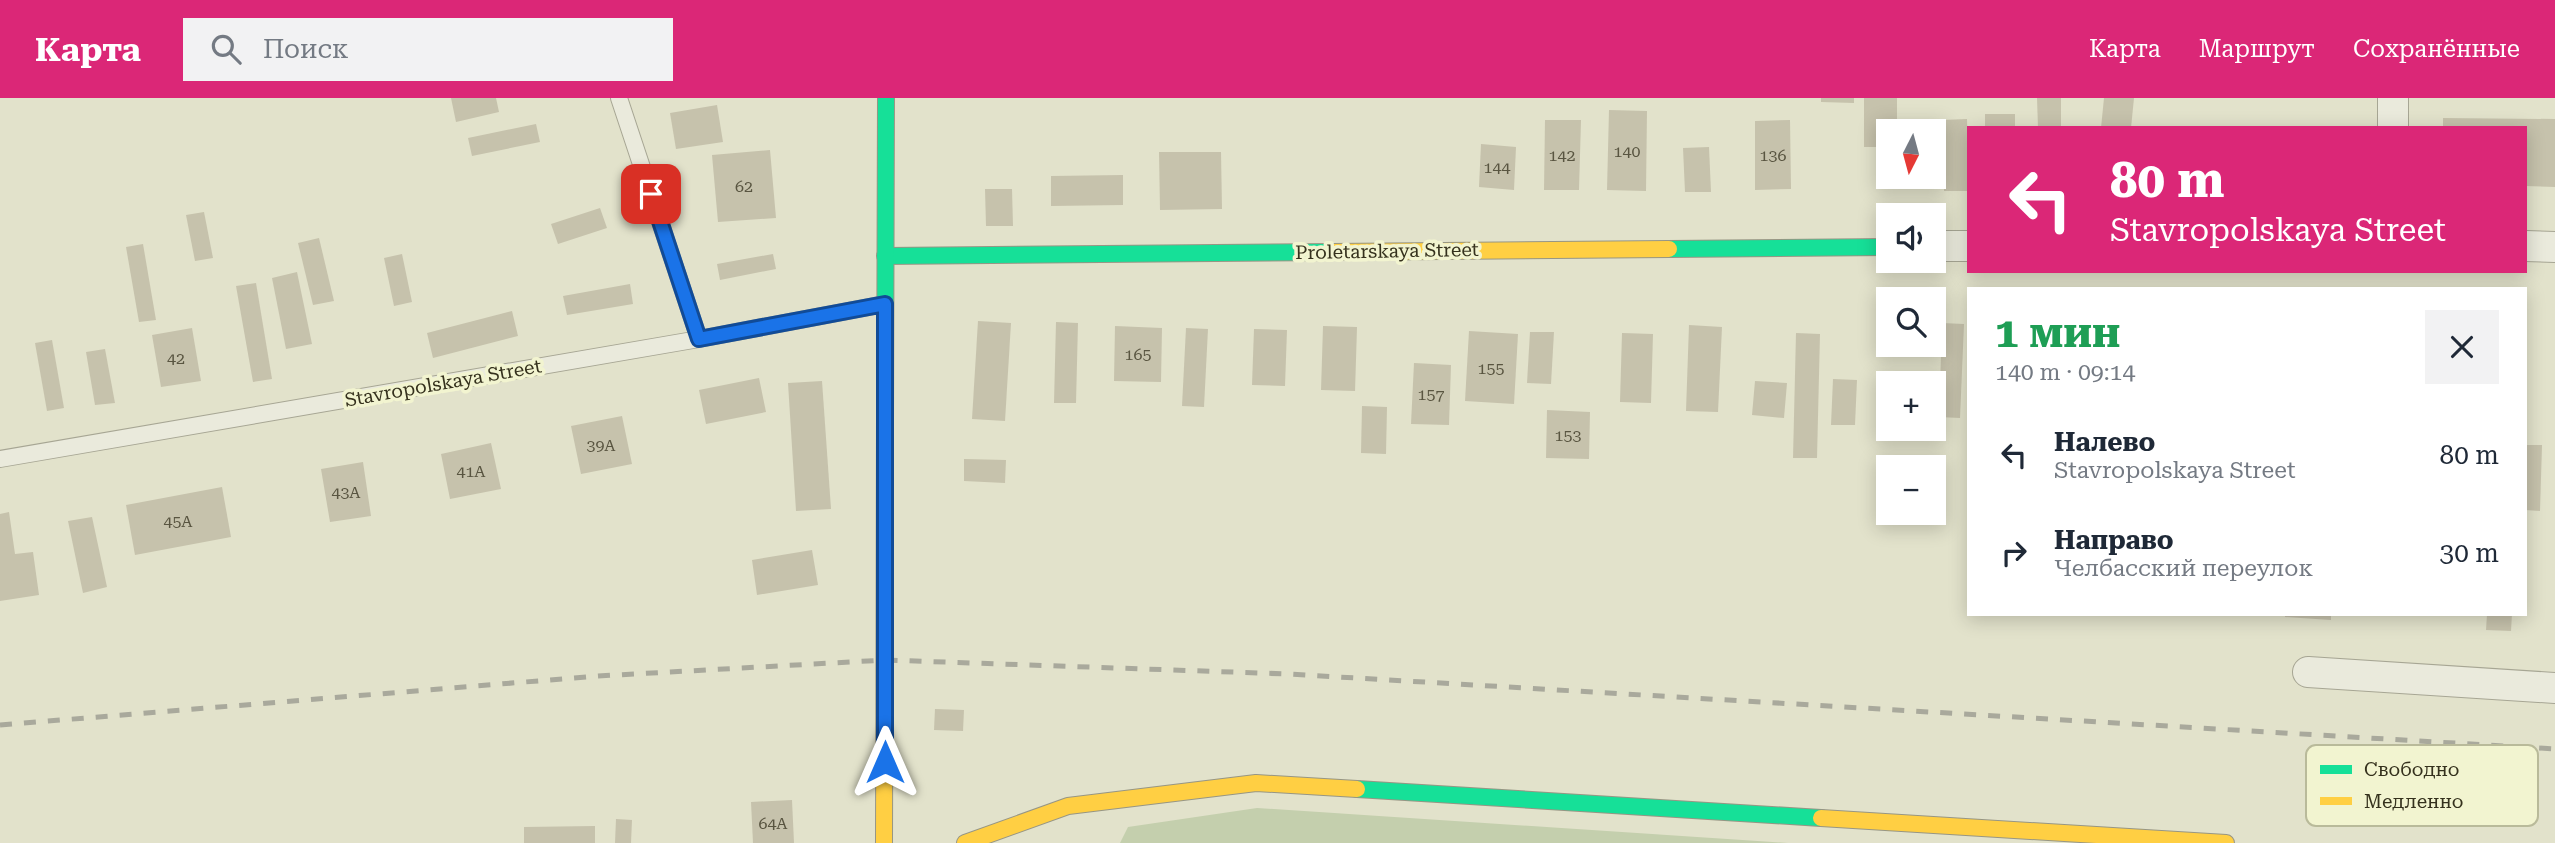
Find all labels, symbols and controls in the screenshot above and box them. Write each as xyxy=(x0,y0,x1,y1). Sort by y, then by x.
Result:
search box xyxy=(183,18,673,81)
text: Карта xyxy=(35,30,141,69)
icon: search xyxy=(207,30,245,68)
text: Поиск xyxy=(263,34,349,64)
text: Карта xyxy=(2089,35,2161,63)
text: Маршрут xyxy=(2199,35,2315,63)
text: Сохранённые xyxy=(2353,35,2520,63)
north arrow xyxy=(1876,119,1946,189)
map controls xyxy=(1876,119,1946,525)
house number: 140 xyxy=(1614,142,1640,161)
house number: 142 xyxy=(1549,146,1575,165)
house number: 136 xyxy=(1760,146,1786,165)
text: 80 m xyxy=(2110,152,2225,209)
icon: left xyxy=(1995,154,2086,245)
house number: 144 xyxy=(1484,158,1510,177)
pin xyxy=(621,164,681,224)
icon: arrive xyxy=(632,175,670,213)
house number: 62 xyxy=(735,177,753,196)
button: sound xyxy=(1876,203,1946,273)
text: Stavropolskaya Street xyxy=(2110,211,2446,249)
street label: Proletarskaya Street xyxy=(1295,238,1479,264)
button: search xyxy=(1876,287,1946,357)
text: 1 мин xyxy=(1995,308,2120,357)
button: close xyxy=(2425,310,2499,384)
house number: 165 xyxy=(1125,345,1151,364)
house number: 42 xyxy=(167,349,185,368)
street label: Stavropolskaya Street xyxy=(343,354,543,412)
house number: 155 xyxy=(1478,359,1504,378)
text: 140 m · 09:14 xyxy=(1995,359,2135,386)
button: + xyxy=(1876,371,1946,441)
house number: 157 xyxy=(1418,385,1444,404)
house number: 153 xyxy=(1555,426,1581,445)
text: Налево xyxy=(2054,427,2155,457)
house number: 39А xyxy=(586,436,616,455)
icon: left xyxy=(1995,436,2033,474)
text: 80 m xyxy=(2440,440,2499,470)
button: − xyxy=(1876,455,1946,525)
text: Stavropolskaya Street xyxy=(2054,457,2295,484)
house number: 41А xyxy=(456,462,486,481)
house number: 43А xyxy=(331,483,361,502)
house number: 45А xyxy=(163,512,193,531)
text: Направо xyxy=(2054,525,2174,555)
icon: right xyxy=(1995,534,2033,572)
text: 30 m xyxy=(2440,538,2499,568)
text: Челбасский переулок xyxy=(2054,555,2313,582)
position arrow xyxy=(848,725,922,799)
legend xyxy=(2306,745,2538,826)
text: Свободно xyxy=(2364,758,2459,781)
text: Медленно xyxy=(2364,790,2463,813)
house number: 64А xyxy=(758,814,788,833)

